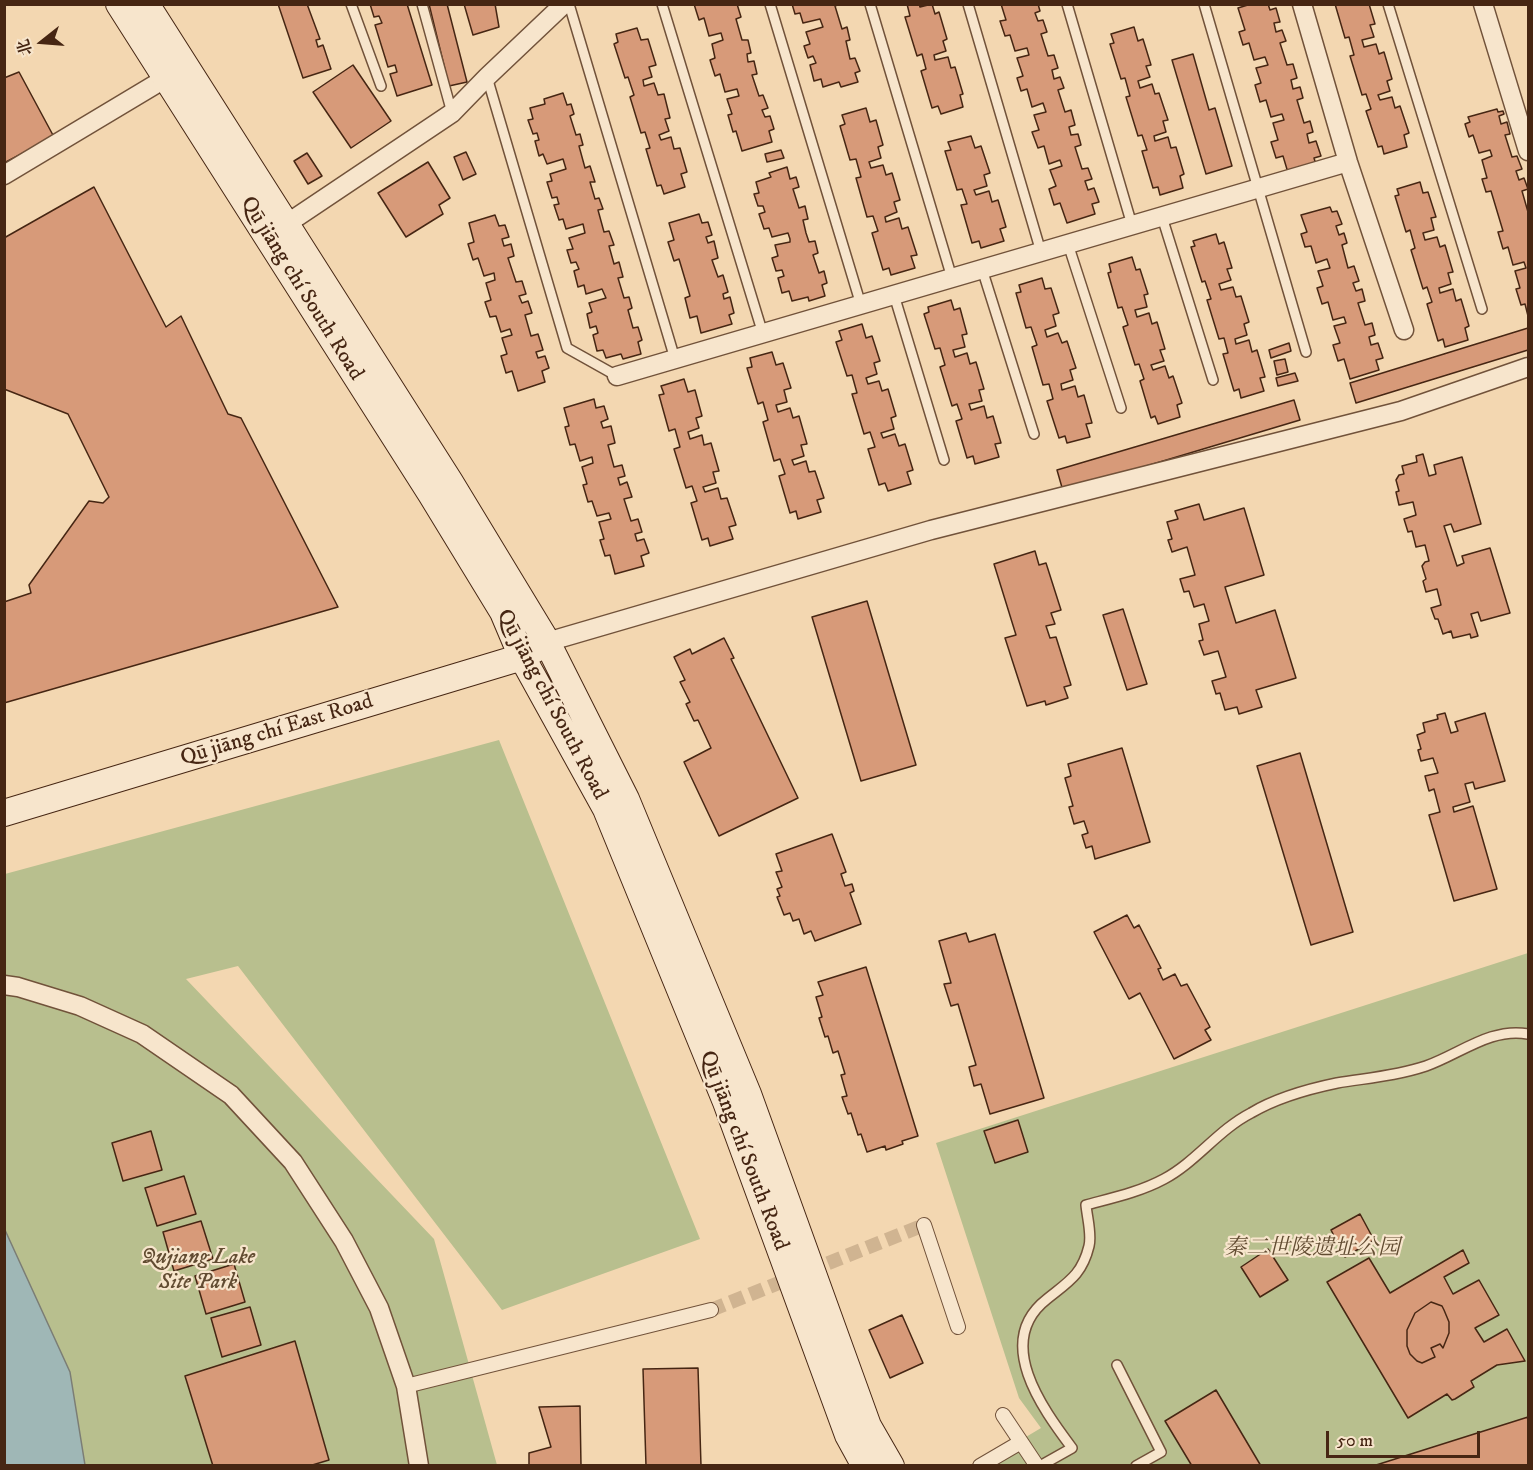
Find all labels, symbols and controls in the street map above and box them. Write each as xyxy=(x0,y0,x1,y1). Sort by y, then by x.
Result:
north arrow xyxy=(12,12,72,72)
text: 北 xyxy=(13,37,37,58)
street label: Qū jiāng chí South Road xyxy=(234,192,368,386)
street label: Qū jiāng chí South Road xyxy=(490,605,612,805)
street label: Qū jiāng chí East Road xyxy=(178,689,376,773)
street label: Qū jiāng chí South Road xyxy=(693,1047,793,1255)
park label: 秦二世陵遗址公园 xyxy=(1224,1236,1400,1262)
park label: Qujiang Lake Site Park xyxy=(141,1245,255,1296)
scale bar xyxy=(1329,1419,1484,1457)
text: 50 m xyxy=(1337,1430,1373,1452)

